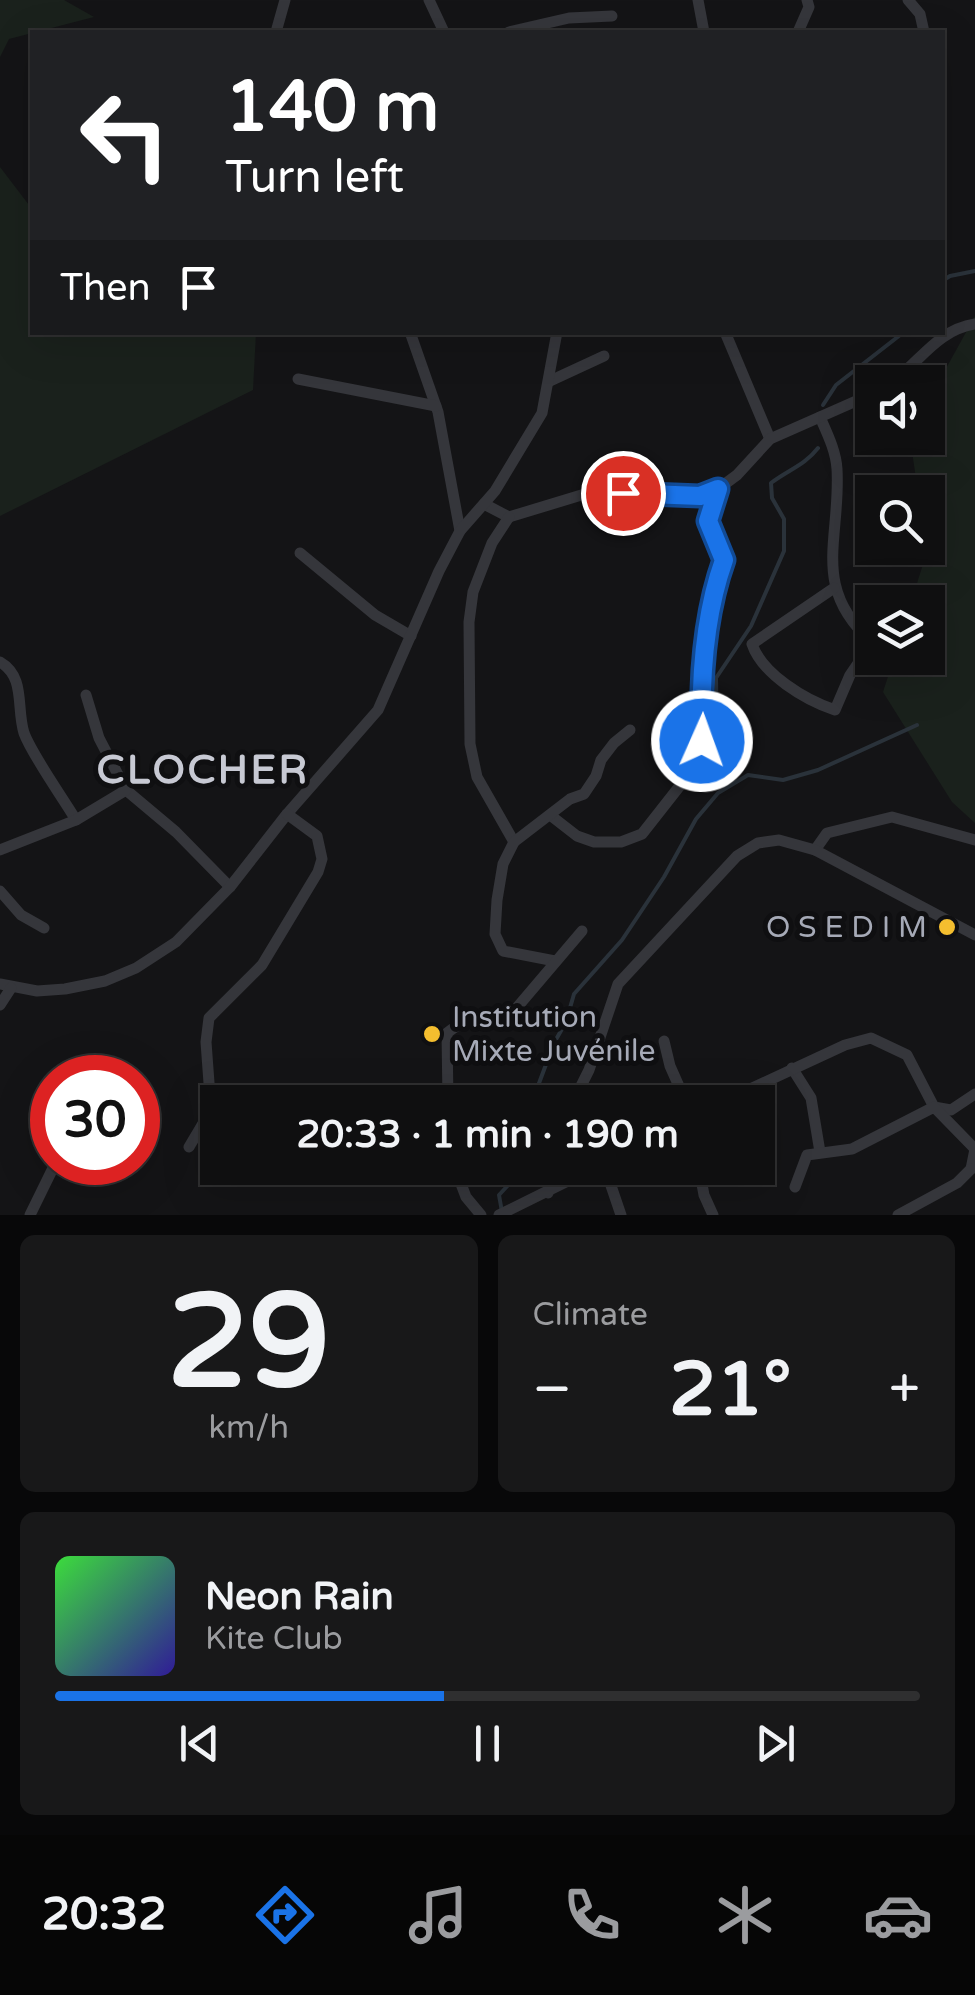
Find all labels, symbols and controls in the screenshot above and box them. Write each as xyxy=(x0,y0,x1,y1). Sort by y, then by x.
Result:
text: 140 m xyxy=(225,66,439,150)
icon: left xyxy=(60,70,190,200)
text: Turn left xyxy=(225,151,404,205)
icon: arrive xyxy=(171,260,226,315)
text: Then xyxy=(60,265,151,311)
map controls xyxy=(855,365,945,675)
button: sound xyxy=(855,365,945,455)
pin xyxy=(581,451,666,536)
icon: arrive xyxy=(596,466,651,521)
button: search xyxy=(855,475,945,565)
button: layers xyxy=(855,585,945,675)
position arrow xyxy=(650,689,754,793)
district label: CLOCHER xyxy=(97,746,309,794)
place label: O S E D I M xyxy=(766,909,927,946)
marker: O S E D I M xyxy=(936,916,958,938)
place label: Institution Mixte Juvénile xyxy=(452,999,656,1070)
marker: Institution Mixte Juvénile xyxy=(421,1023,443,1045)
speed limit sign: 30 xyxy=(30,1055,160,1185)
text: 20:33 · 1 min · 190 m xyxy=(296,1112,679,1158)
text: 29 xyxy=(167,1266,330,1422)
text: Climate xyxy=(533,1296,648,1334)
text: 21° xyxy=(669,1345,792,1435)
text: − xyxy=(533,1357,572,1423)
text: + xyxy=(889,1357,920,1423)
text: km/h xyxy=(209,1409,289,1447)
text: Neon Rain xyxy=(205,1574,394,1620)
text: Kite Club xyxy=(205,1620,343,1658)
icon: previous xyxy=(172,1716,227,1771)
icon: pause xyxy=(460,1716,515,1771)
icon: next xyxy=(748,1716,803,1771)
icon: directions xyxy=(250,1880,320,1950)
icon: music xyxy=(403,1880,473,1950)
icon: phone xyxy=(557,1880,627,1950)
icon: climate xyxy=(710,1880,780,1950)
icon: car xyxy=(863,1880,933,1950)
text: 20:32 xyxy=(42,1888,166,1942)

